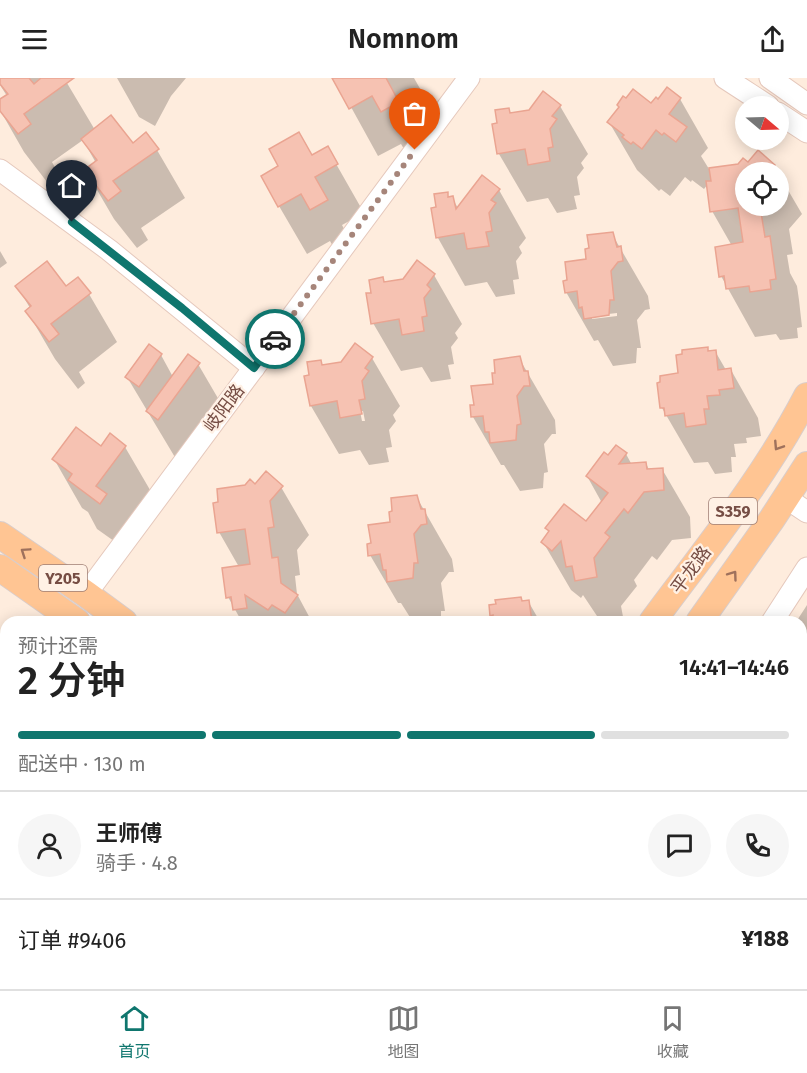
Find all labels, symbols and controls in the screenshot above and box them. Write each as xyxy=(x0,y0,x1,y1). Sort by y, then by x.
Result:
icon: menu xyxy=(18,23,51,56)
text: Nomnom xyxy=(348,23,459,55)
icon: share xyxy=(756,23,789,56)
pin xyxy=(389,88,440,150)
north arrow xyxy=(735,96,789,150)
map controls xyxy=(735,96,789,216)
icon: bag xyxy=(398,97,431,130)
pin xyxy=(46,160,97,222)
button: locate xyxy=(735,162,789,216)
icon: home xyxy=(55,169,88,202)
courier xyxy=(245,309,305,369)
icon: car xyxy=(259,323,292,356)
street label: 岐阳路 xyxy=(199,380,249,436)
one-way arrow xyxy=(773,440,785,450)
road number: S359 xyxy=(709,498,757,524)
street label: 平龙路 xyxy=(666,542,716,598)
one-way arrow xyxy=(21,548,32,559)
road number: Y205 xyxy=(39,565,87,591)
one-way arrow xyxy=(726,571,737,582)
text: 预计还需 xyxy=(18,634,98,658)
text: 14:41–14:46 xyxy=(679,654,789,681)
text: 2 分钟 xyxy=(18,658,125,704)
text: 配送中 · 130 m xyxy=(18,752,146,776)
button: person xyxy=(18,814,81,877)
button: chat xyxy=(648,814,711,877)
button: phone xyxy=(726,814,789,877)
text: 王师傅 xyxy=(96,820,162,847)
text: 骑手 · 4.8 xyxy=(96,851,178,875)
text: ¥188 xyxy=(741,925,789,952)
text: 订单 #9406 xyxy=(18,927,126,954)
tab: 首页 xyxy=(118,1002,151,1062)
tab: 地图 xyxy=(387,1002,420,1062)
tab: 收藏 xyxy=(656,1002,689,1062)

